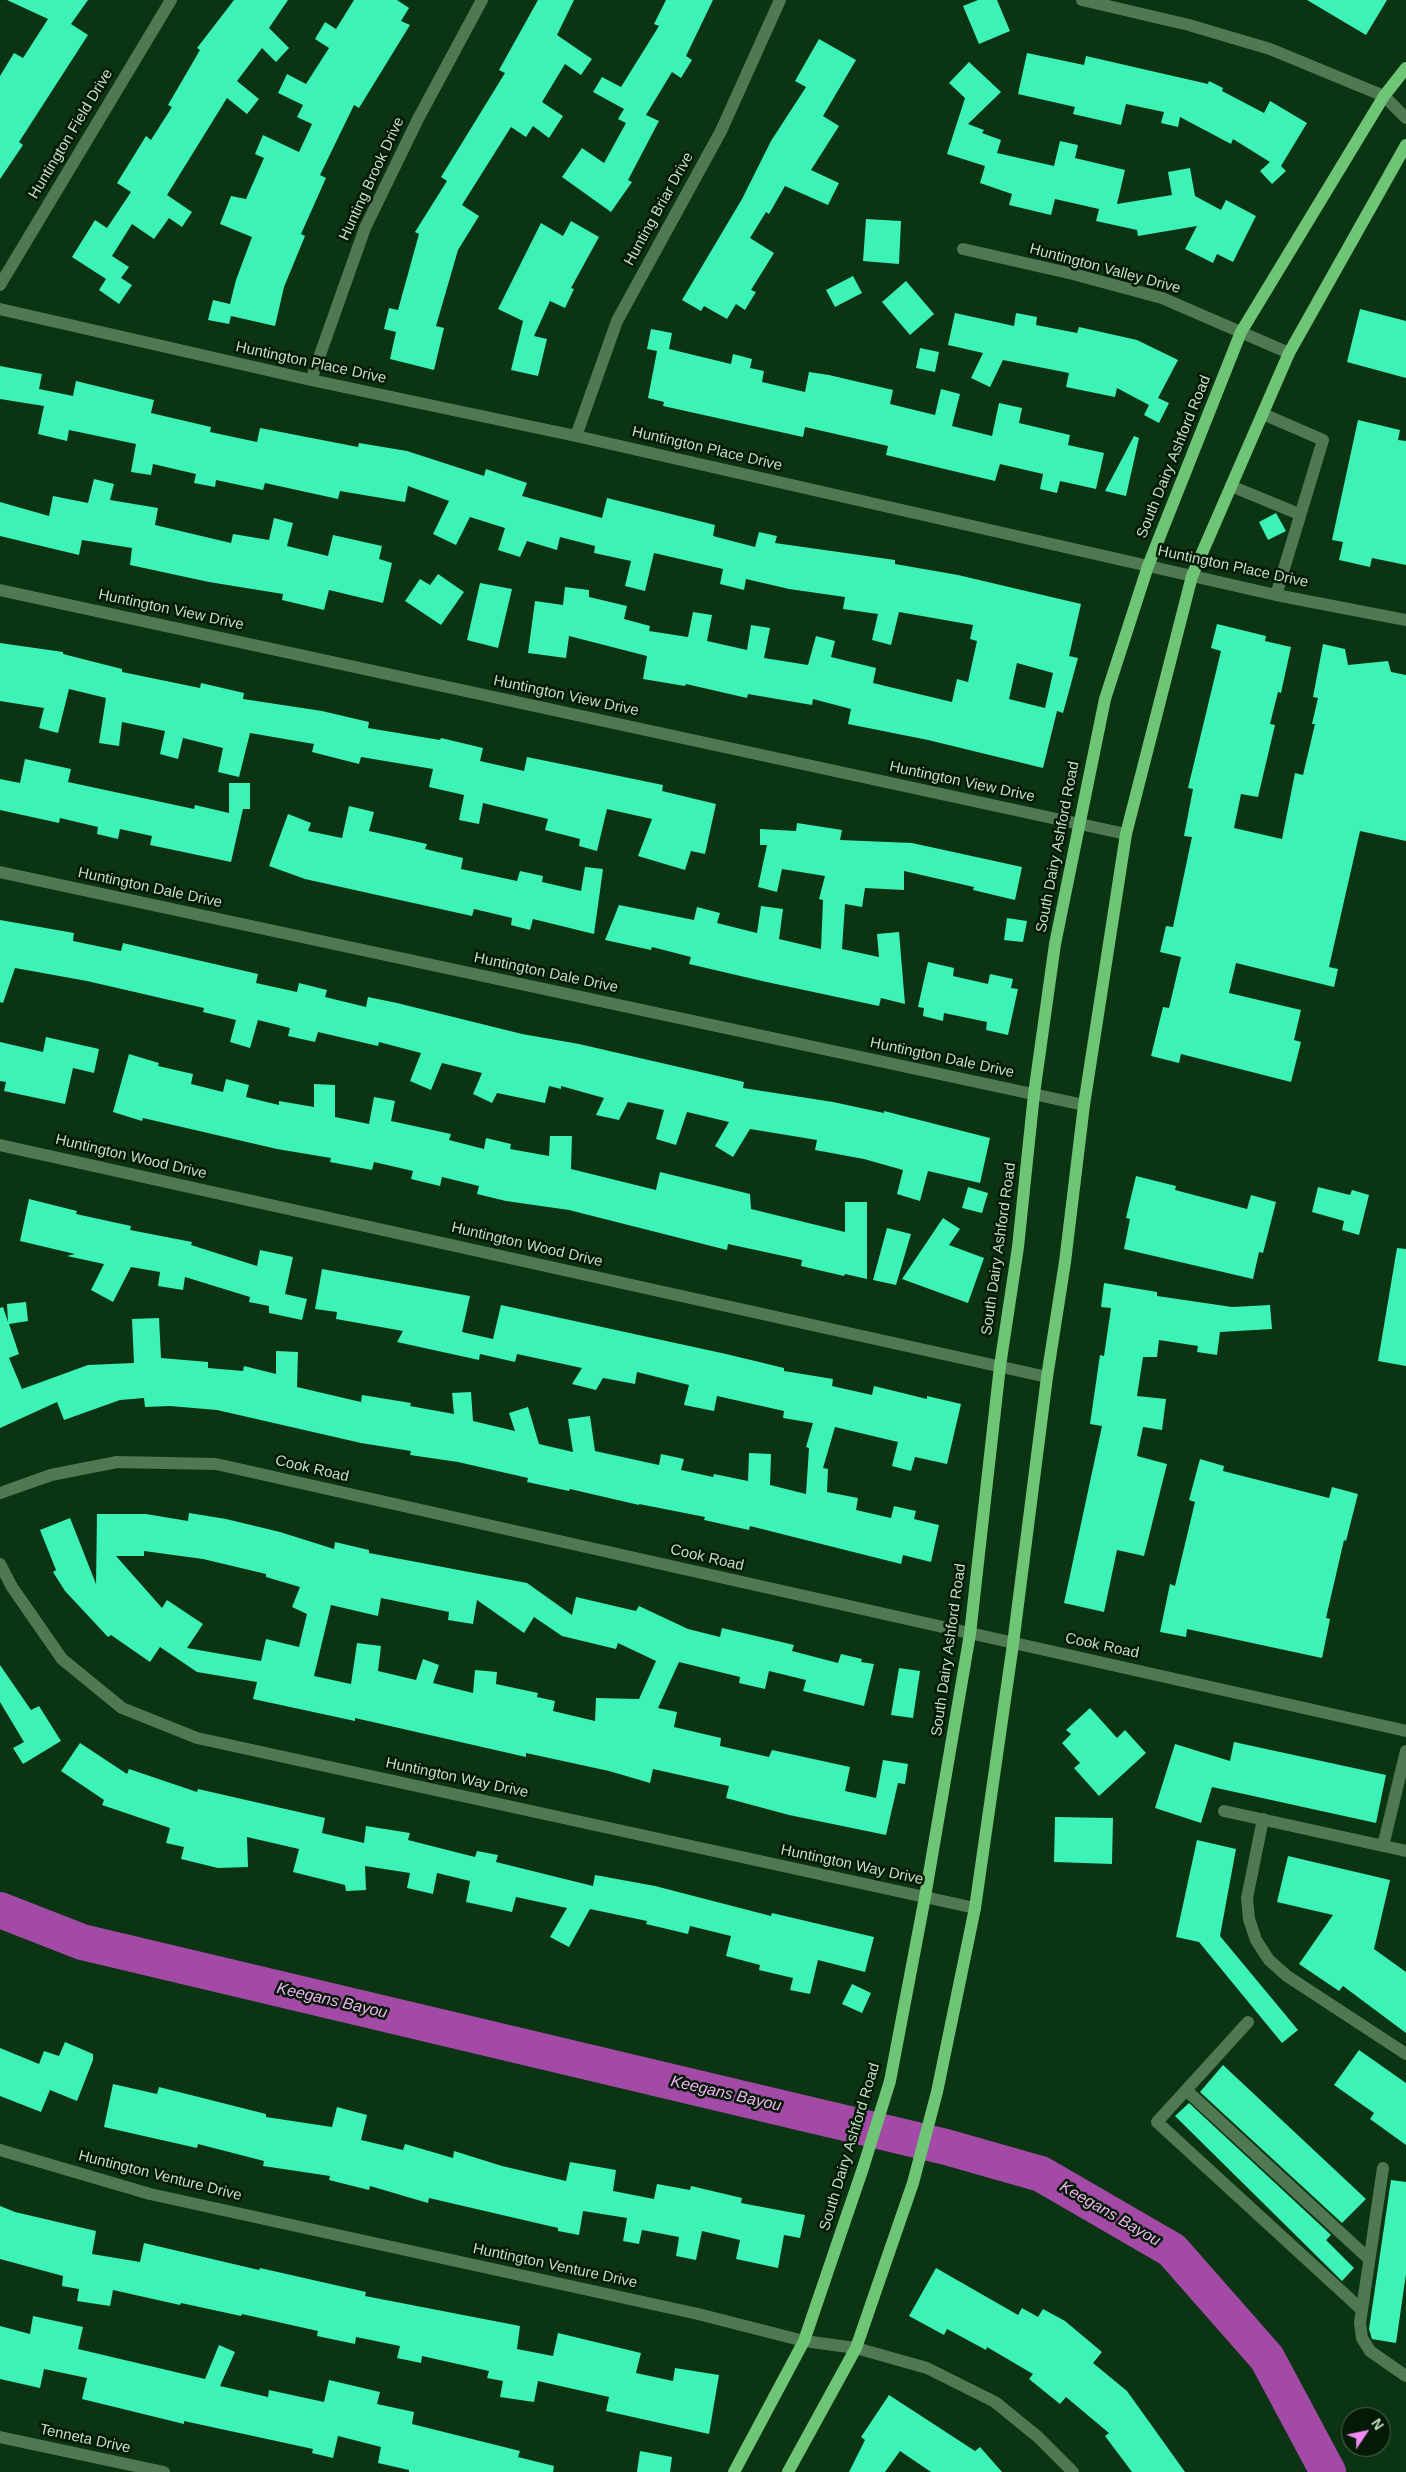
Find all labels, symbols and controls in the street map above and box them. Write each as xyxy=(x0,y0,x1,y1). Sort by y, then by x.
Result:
street label: Huntington Field Drive xyxy=(25,66,117,202)
street label: Hunting Brook Drive xyxy=(335,114,409,244)
street label: Hunting Briar Drive xyxy=(620,149,698,269)
street label: Huntington Valley Drive xyxy=(1028,240,1182,298)
street label: Huntington Place Drive xyxy=(234,338,388,388)
street label: South Dairy Ashford Road xyxy=(1133,373,1215,541)
street label: Huntington Place Drive xyxy=(630,423,784,475)
street label: Huntington Place Drive xyxy=(1156,542,1310,592)
street label: Huntington View Drive xyxy=(97,586,245,634)
street label: Huntington View Drive xyxy=(492,672,640,720)
street label: Huntington View Drive xyxy=(888,758,1036,806)
street label: South Dairy Ashford Road xyxy=(1033,760,1083,934)
street label: Huntington Dale Drive xyxy=(76,864,224,912)
street label: Huntington Dale Drive xyxy=(472,949,620,997)
street label: Huntington Dale Drive xyxy=(868,1034,1016,1082)
street label: Huntington Wood Drive xyxy=(54,1131,208,1183)
street label: South Dairy Ashford Road xyxy=(978,1161,1020,1337)
street label: Huntington Wood Drive xyxy=(450,1219,604,1271)
street label: Cook Road xyxy=(273,1452,351,1486)
street label: Cook Road xyxy=(668,1541,746,1575)
street label: South Dairy Ashford Road xyxy=(928,1562,970,1738)
street label: Cook Road xyxy=(1063,1629,1141,1663)
street label: Huntington Way Drive xyxy=(384,1754,530,1802)
street label: Huntington Way Drive xyxy=(779,1841,925,1889)
water label: Keegans Bayou xyxy=(275,1979,389,2023)
street label: South Dairy Ashford Road xyxy=(816,2061,884,2233)
water label: Keegans Bayou xyxy=(669,2072,783,2116)
street label: Huntington Venture Drive xyxy=(77,2147,243,2205)
water label: Keegans Bayou xyxy=(1056,2177,1164,2251)
street label: Huntington Venture Drive xyxy=(471,2240,639,2292)
north arrow xyxy=(1341,2407,1391,2457)
text: N xyxy=(1368,2416,1387,2433)
street label: Tenneta Drive xyxy=(38,2421,132,2457)

